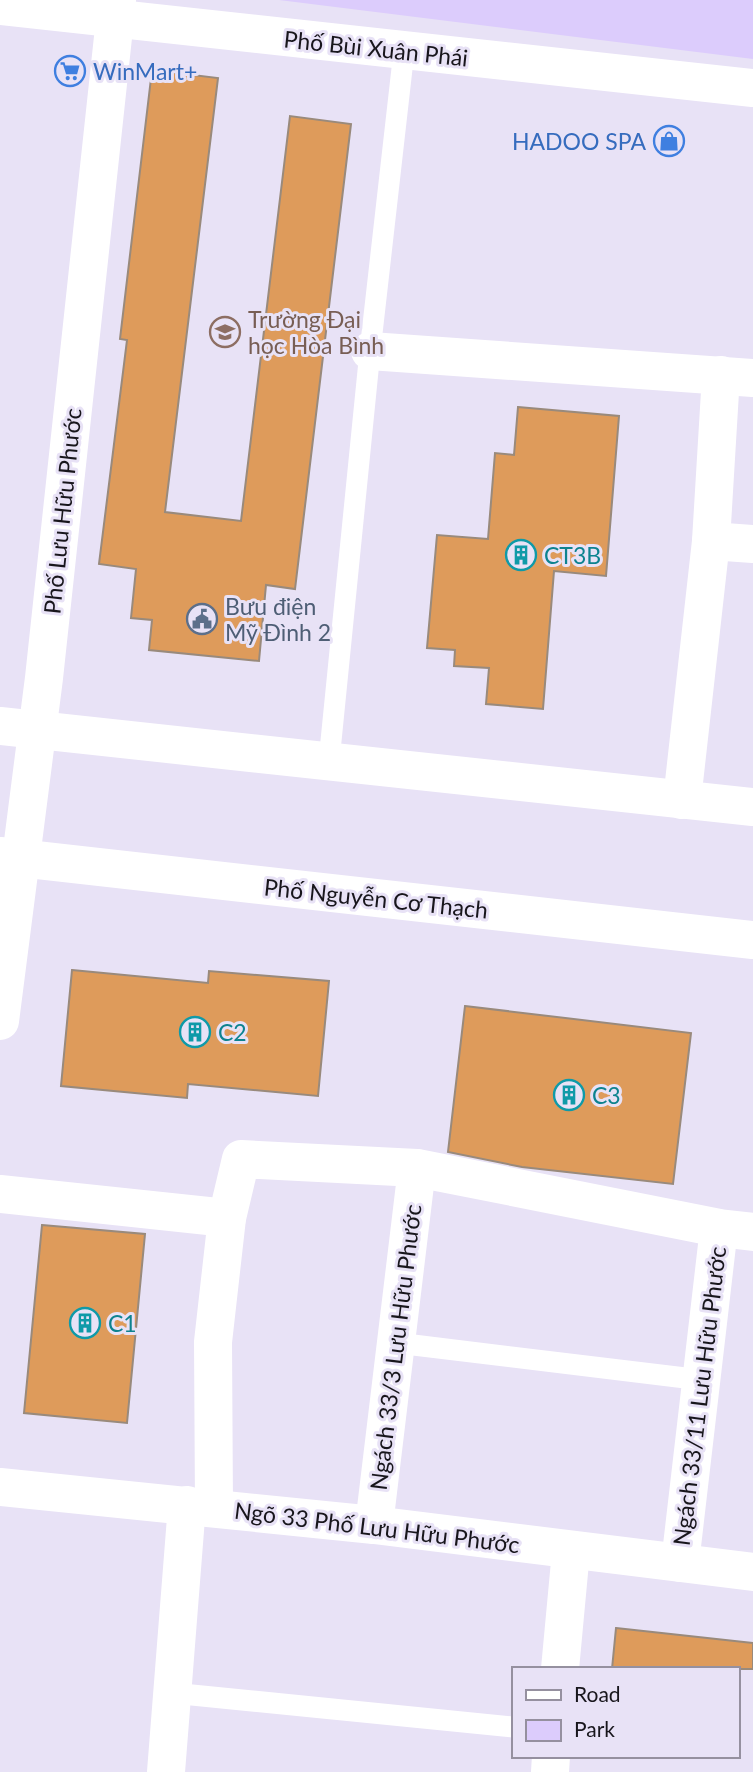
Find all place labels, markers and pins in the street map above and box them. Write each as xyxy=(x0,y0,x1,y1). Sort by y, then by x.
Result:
supermarket icon: WinMart+ xyxy=(53,54,87,88)
place label: WinMart+ xyxy=(93,57,197,85)
shop icon: HADOO SPA xyxy=(652,124,686,158)
place label: HADOO SPA xyxy=(512,127,646,155)
place label: Trường Đại học Hòa Bình xyxy=(248,305,384,359)
school or university icon: Trường Đại học Hòa Bình xyxy=(208,315,242,349)
building icon: CT3B xyxy=(504,538,538,572)
place label: CT3B xyxy=(544,541,601,569)
place label: Bưu điện Mỹ Đình 2 xyxy=(225,592,331,646)
public building icon: Bưu điện Mỹ Đình 2 xyxy=(185,602,219,636)
building icon: C2 xyxy=(178,1015,212,1049)
place label: C2 xyxy=(218,1018,247,1046)
building icon: C3 xyxy=(552,1078,586,1112)
place label: C3 xyxy=(592,1081,621,1109)
building icon: C1 xyxy=(68,1306,102,1340)
place label: C1 xyxy=(108,1309,137,1337)

